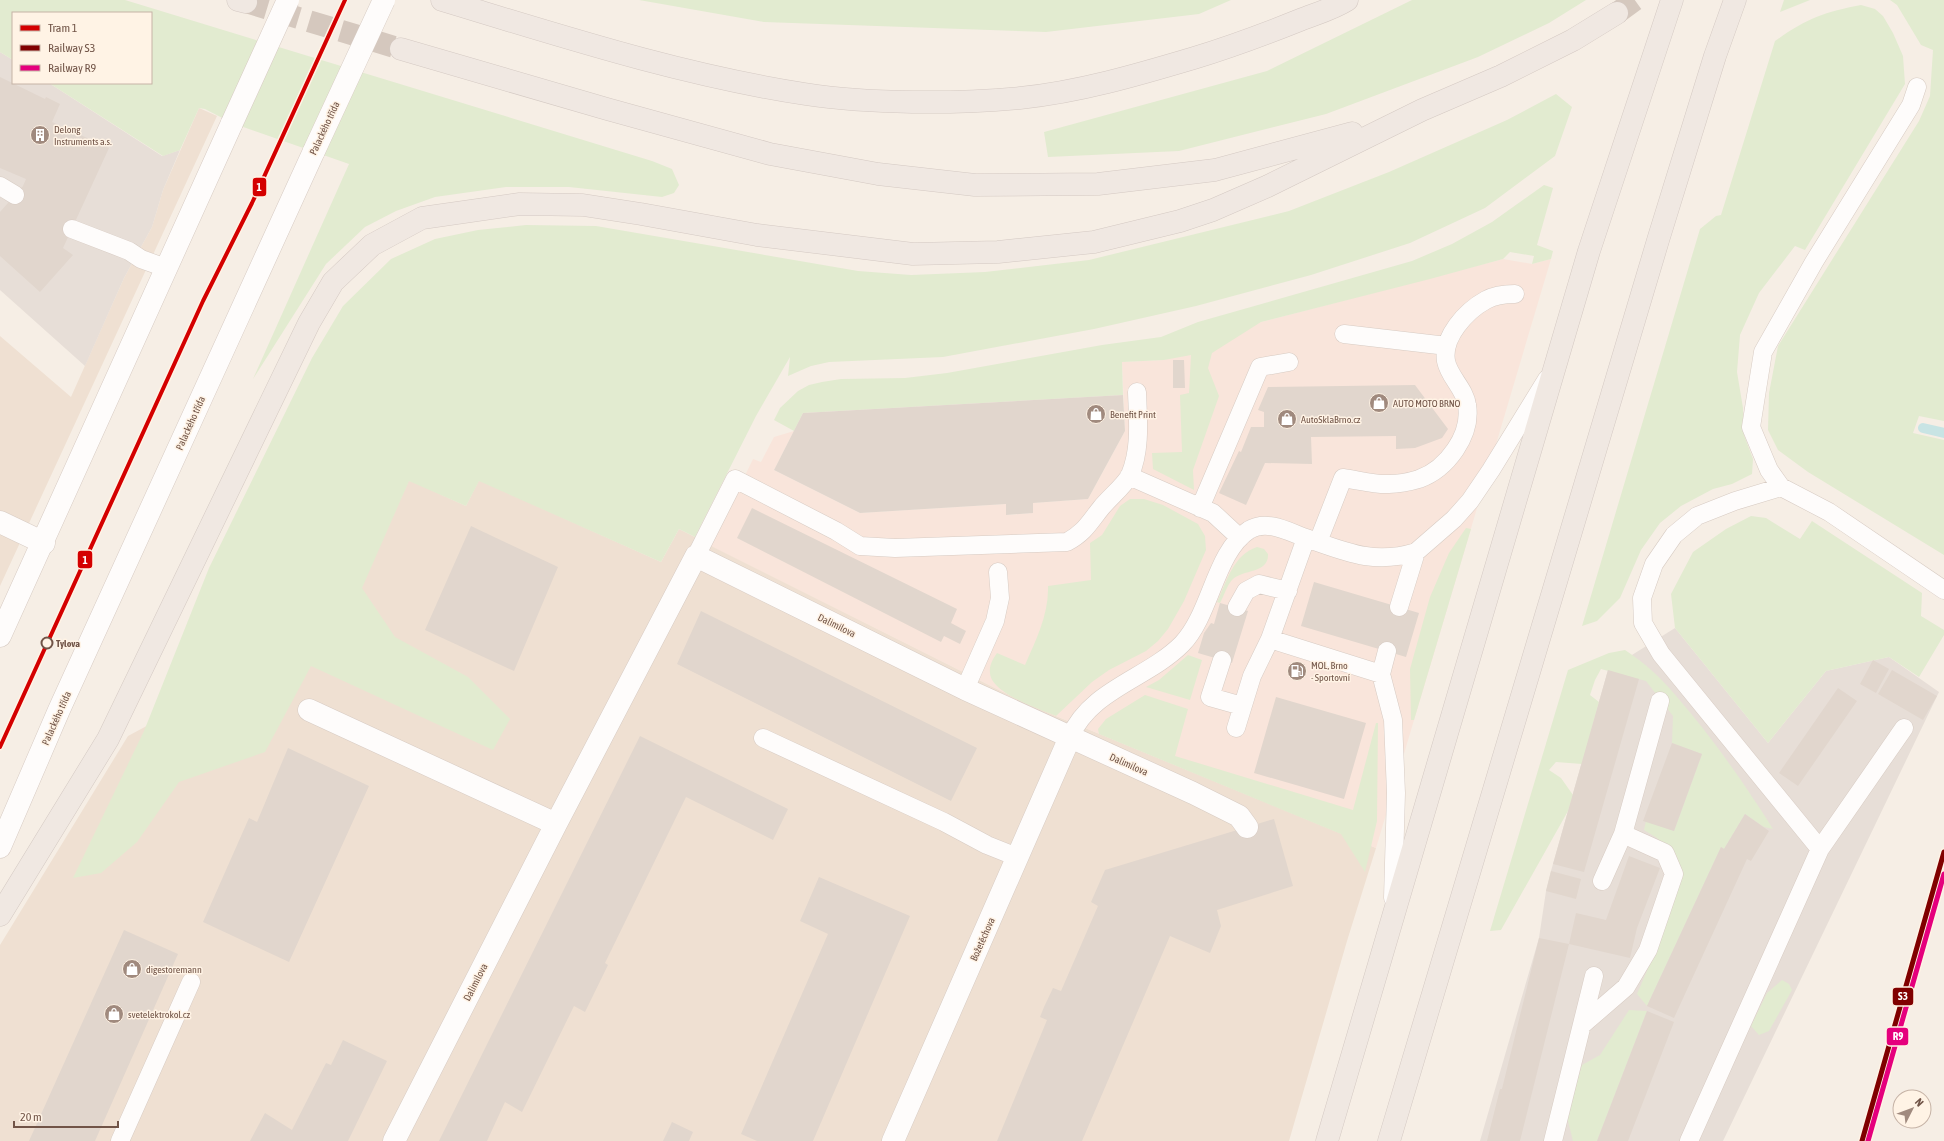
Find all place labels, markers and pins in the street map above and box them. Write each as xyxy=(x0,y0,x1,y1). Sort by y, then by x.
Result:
building icon: Delong Instruments a.s. xyxy=(29,124,51,146)
place label: Delong Instruments a.s. xyxy=(54,124,112,147)
shop icon: AUTO MOTO BRNO xyxy=(1368,392,1390,414)
place label: AUTO MOTO BRNO xyxy=(1393,398,1461,409)
shop icon: Benefit Print xyxy=(1085,403,1107,425)
shop icon: AutoSklaBrno.cz xyxy=(1276,408,1298,430)
place label: Benefit Print xyxy=(1110,409,1156,420)
place label: AutoSklaBrno.cz xyxy=(1301,414,1361,425)
marker: Tylova xyxy=(40,636,54,650)
place label: Tylova xyxy=(56,638,80,649)
fuel station icon: MOL, Brno - Sportovní xyxy=(1286,660,1308,682)
place label: MOL, Brno - Sportovní xyxy=(1311,660,1351,683)
shop icon: digestoremann xyxy=(121,958,143,980)
place label: digestoremann xyxy=(146,964,202,975)
shop icon: svetelektrokol.cz xyxy=(103,1003,125,1025)
place label: svetelektrokol.cz xyxy=(128,1009,190,1020)

